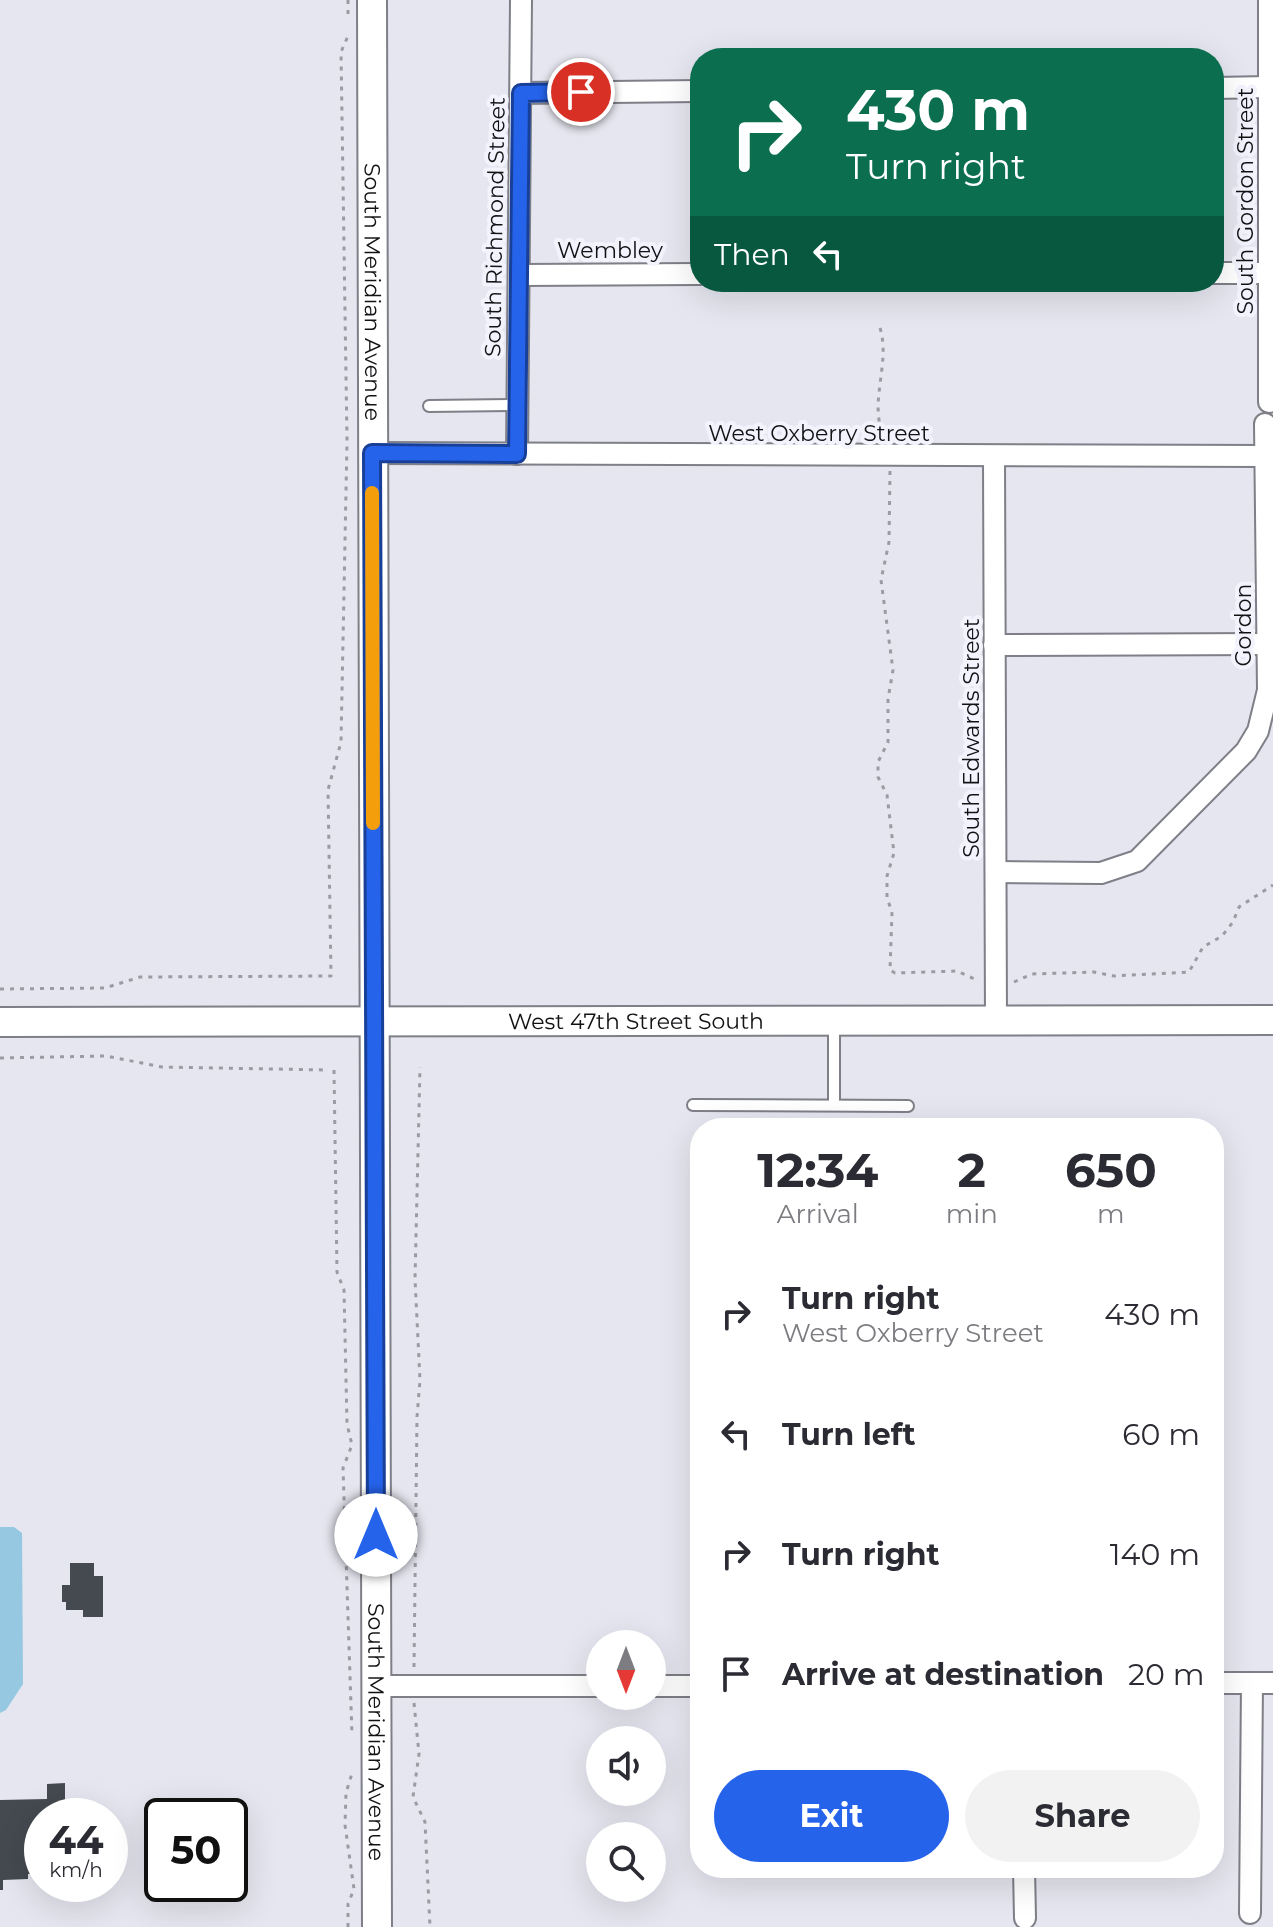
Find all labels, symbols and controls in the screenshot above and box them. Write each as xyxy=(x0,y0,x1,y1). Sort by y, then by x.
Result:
pin xyxy=(547,58,615,126)
icon: arrive xyxy=(559,70,603,114)
text: 430 m xyxy=(846,76,1030,144)
icon: right xyxy=(714,80,818,184)
street label: South Gordon Street xyxy=(1232,88,1259,314)
street label: South Richmond Street xyxy=(479,97,511,357)
text: Turn right xyxy=(846,144,1026,188)
street label: South Meridian Avenue xyxy=(359,163,387,421)
icon: left xyxy=(806,232,850,276)
text: Then xyxy=(714,236,790,273)
street label: Wembley xyxy=(557,237,663,264)
street label: West Oxberry Street xyxy=(708,420,930,447)
street label: Gordon xyxy=(1230,584,1257,666)
street label: South Edwards Street xyxy=(958,618,985,858)
street label: West 47th Street South xyxy=(508,1007,764,1035)
text: 12:34 xyxy=(757,1141,878,1199)
text: 2 xyxy=(958,1141,986,1199)
text: 650 xyxy=(1065,1141,1157,1199)
text: Arrival xyxy=(777,1198,859,1230)
text: min xyxy=(946,1198,998,1230)
text: m xyxy=(1097,1198,1125,1230)
text: Turn right xyxy=(782,1280,939,1317)
icon: right xyxy=(714,1292,758,1336)
text: 430 m xyxy=(1104,1296,1200,1333)
text: West Oxberry Street xyxy=(782,1317,1044,1349)
icon: left xyxy=(714,1412,758,1456)
text: Turn left xyxy=(782,1416,915,1453)
text: 60 m xyxy=(1122,1416,1200,1453)
position arrow xyxy=(334,1493,418,1577)
icon: right xyxy=(714,1532,758,1576)
text: Turn right xyxy=(782,1536,939,1573)
text: 140 m xyxy=(1110,1536,1200,1573)
street label: South Meridian Avenue xyxy=(363,1603,390,1861)
north arrow xyxy=(586,1630,666,1710)
map controls xyxy=(586,1630,666,1902)
icon: arrive xyxy=(714,1652,758,1696)
text: Arrive at destination xyxy=(782,1656,1104,1693)
text: 20 m xyxy=(1128,1656,1205,1693)
button: sound xyxy=(586,1726,666,1806)
button: Exit xyxy=(714,1770,949,1862)
button: Share xyxy=(965,1770,1200,1862)
speed limit sign: 50 xyxy=(144,1798,248,1902)
text: 44 xyxy=(48,1815,104,1864)
button: search xyxy=(586,1822,666,1902)
text: km/h xyxy=(49,1858,103,1882)

